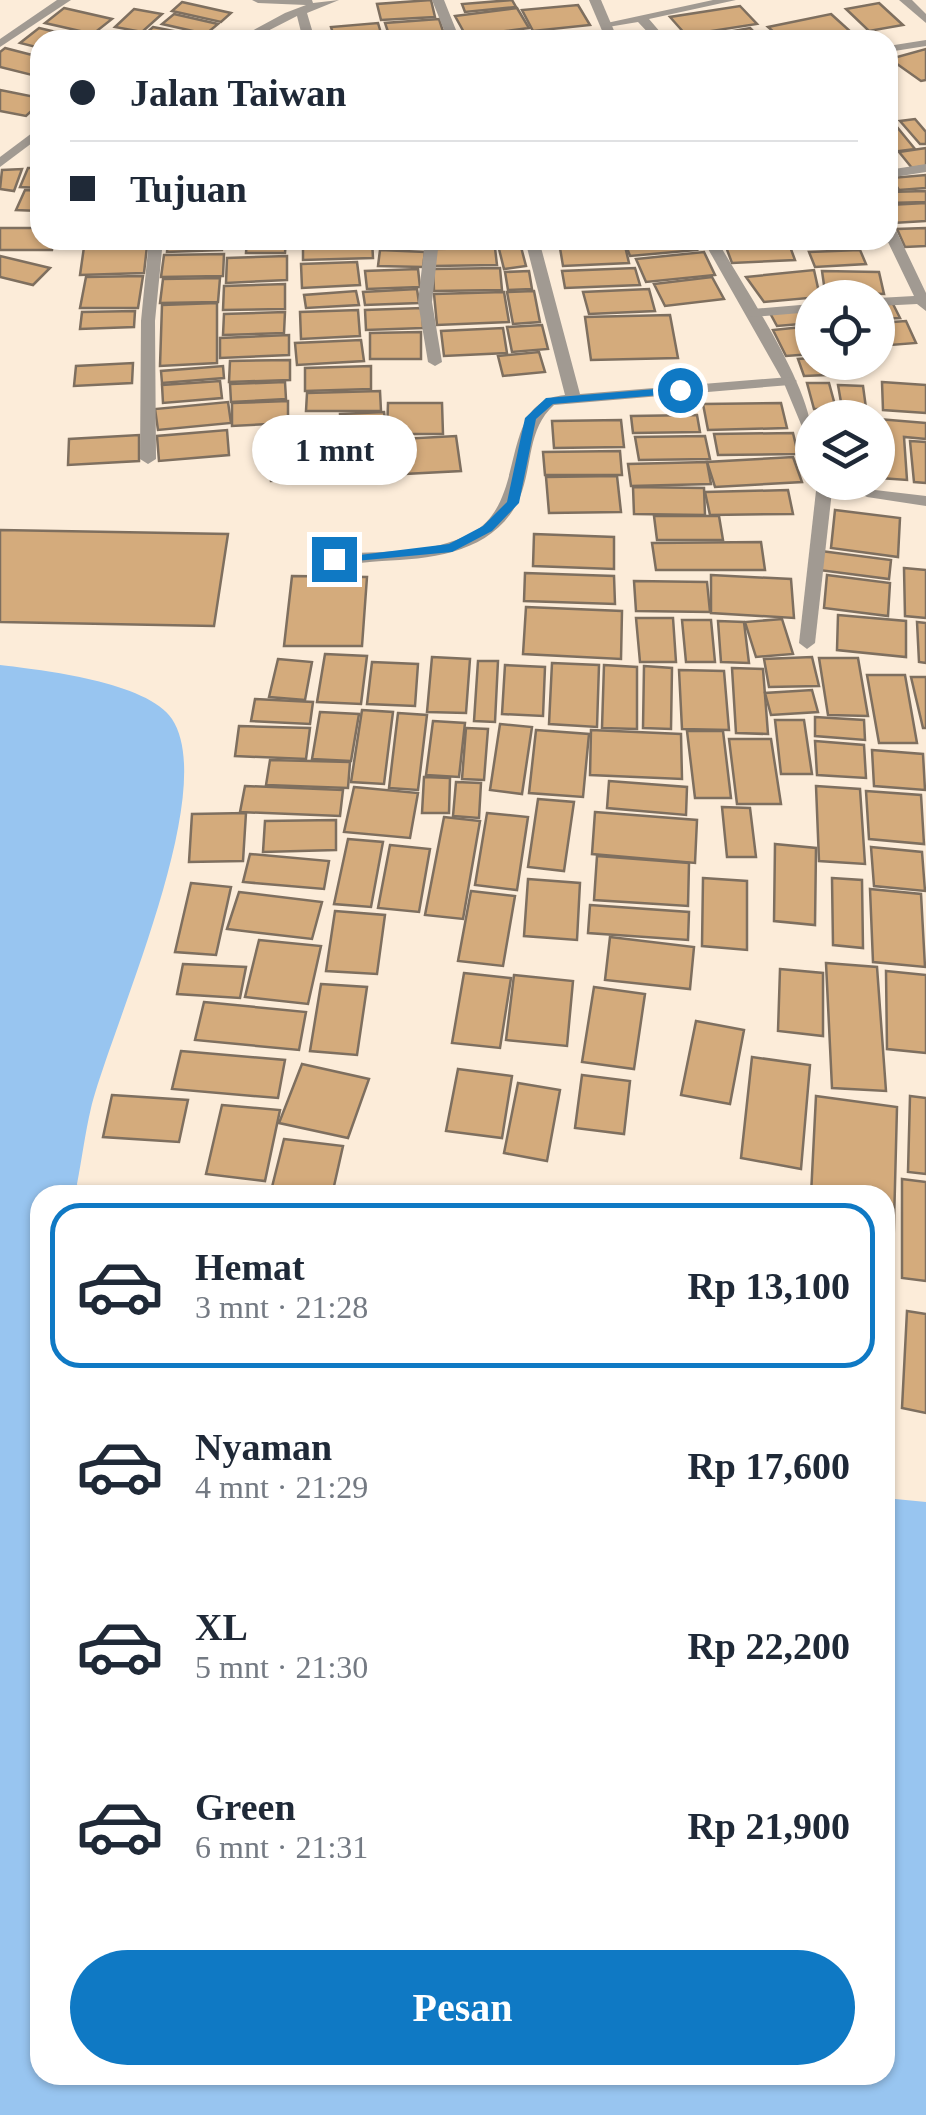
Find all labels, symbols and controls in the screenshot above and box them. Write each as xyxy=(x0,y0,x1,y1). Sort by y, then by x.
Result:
text: Jalan Taiwan xyxy=(130,72,347,114)
text: Tujuan xyxy=(130,168,247,210)
map controls xyxy=(795,280,895,500)
button: locate xyxy=(795,280,895,380)
route start xyxy=(658,368,703,413)
button: layers xyxy=(795,400,895,500)
callout: 1 mnt xyxy=(252,414,416,484)
text: 1 mnt xyxy=(295,432,374,468)
route end xyxy=(312,537,357,582)
icon: car xyxy=(75,1241,165,1331)
text: Hemat xyxy=(195,1246,305,1288)
text: Rp 13,100 xyxy=(687,1265,850,1307)
text: 3 mnt · 21:28 xyxy=(195,1289,368,1325)
icon: car xyxy=(75,1421,165,1511)
text: Nyaman xyxy=(195,1426,332,1468)
text: Rp 17,600 xyxy=(687,1445,850,1487)
text: 4 mnt · 21:29 xyxy=(195,1469,368,1505)
icon: car xyxy=(75,1601,165,1691)
text: XL xyxy=(195,1606,248,1648)
text: Rp 22,200 xyxy=(687,1625,850,1667)
text: 5 mnt · 21:30 xyxy=(195,1649,368,1685)
icon: car xyxy=(75,1781,165,1871)
text: Green xyxy=(195,1786,296,1828)
text: Rp 21,900 xyxy=(687,1805,850,1847)
text: 6 mnt · 21:31 xyxy=(195,1829,368,1865)
button: Pesan xyxy=(70,1950,855,2065)

